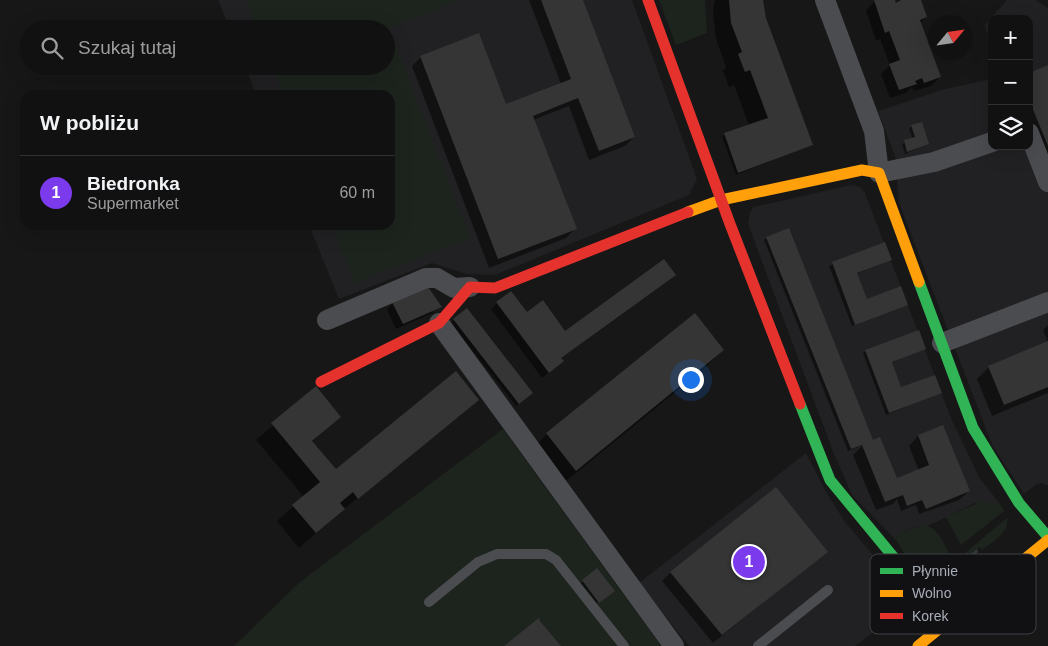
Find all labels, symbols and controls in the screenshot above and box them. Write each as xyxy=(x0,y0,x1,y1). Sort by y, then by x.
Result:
north arrow xyxy=(928,15,973,60)
map controls xyxy=(988,15,1033,150)
button: + xyxy=(988,15,1033,60)
search box xyxy=(20,20,395,75)
icon: search xyxy=(38,34,66,62)
text: Szukaj tutaj xyxy=(78,37,176,58)
button: − xyxy=(988,60,1033,105)
button: layers xyxy=(988,105,1033,150)
text: W pobliżu xyxy=(40,111,139,134)
text: Biedronka xyxy=(87,173,180,194)
text: 1 xyxy=(52,184,60,201)
text: 60 m xyxy=(339,184,375,201)
text: Supermarket xyxy=(87,195,179,212)
your location xyxy=(678,367,704,393)
pin: 1 xyxy=(733,543,765,581)
legend xyxy=(870,554,1036,634)
text: Płynnie xyxy=(912,563,958,579)
text: Wolno xyxy=(912,585,952,601)
text: Korek xyxy=(912,608,950,624)

